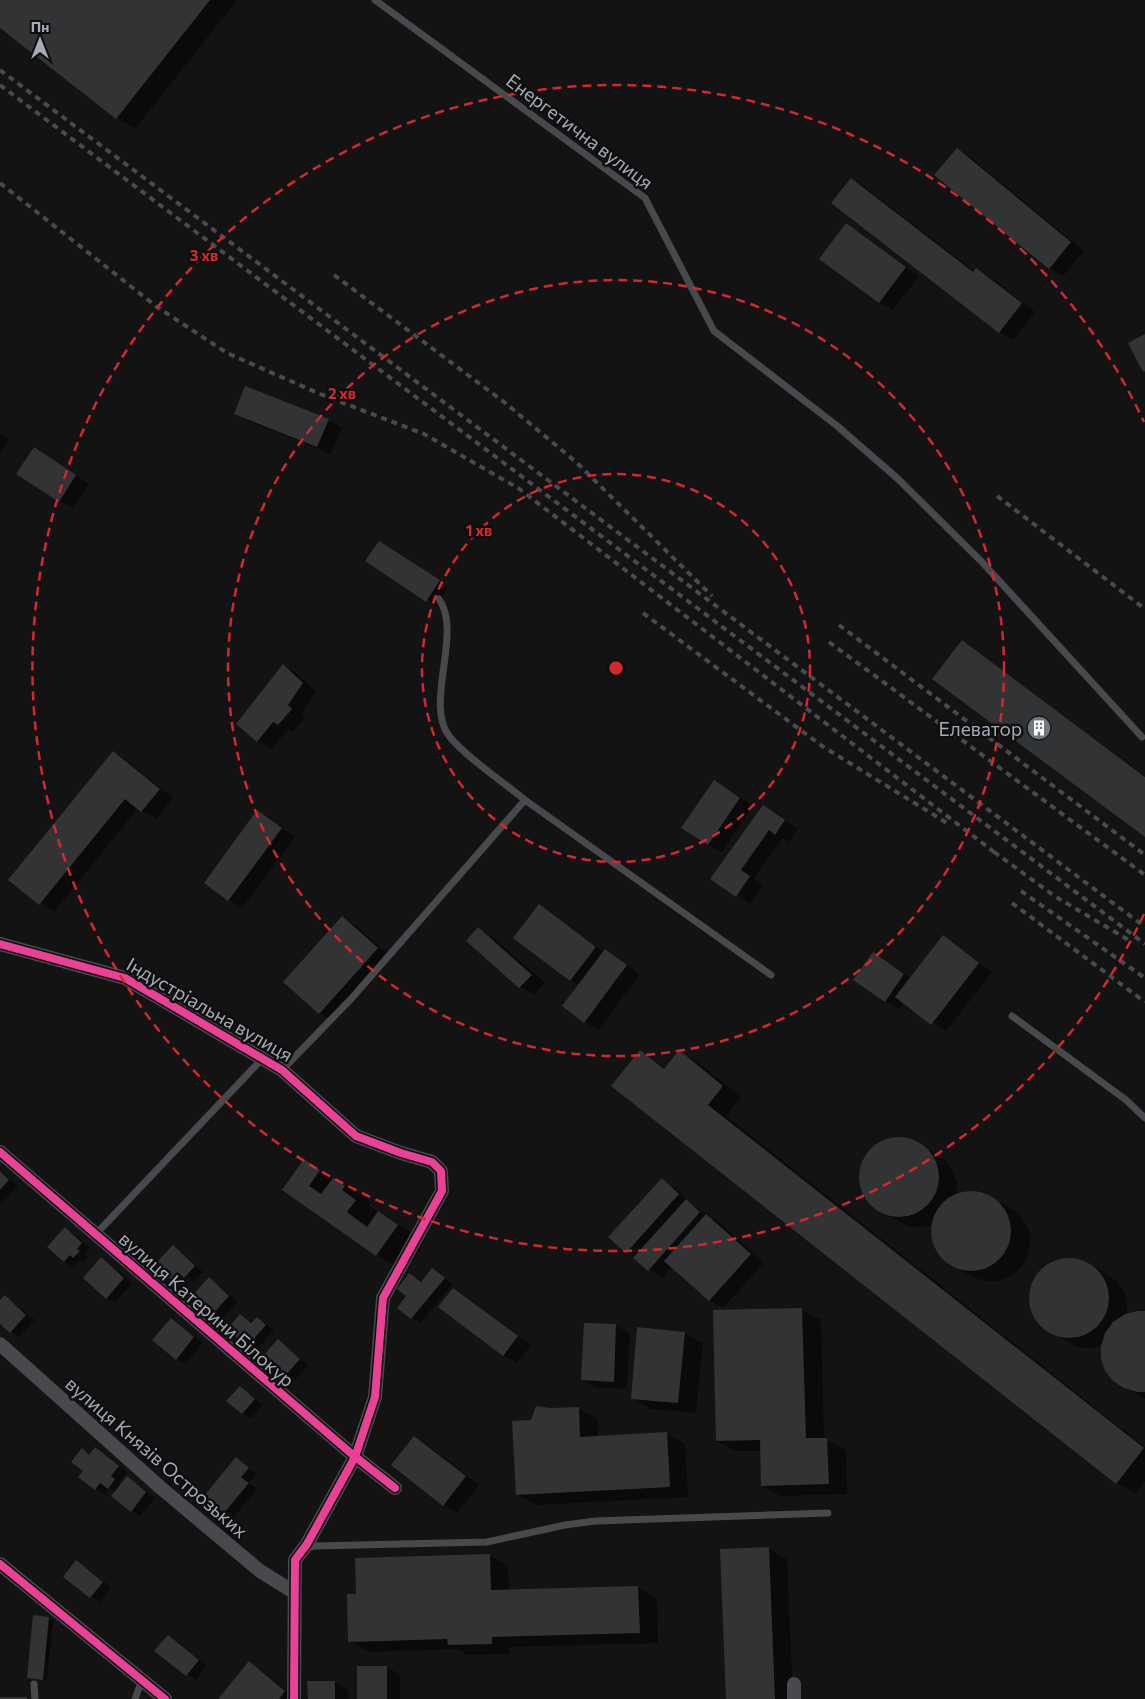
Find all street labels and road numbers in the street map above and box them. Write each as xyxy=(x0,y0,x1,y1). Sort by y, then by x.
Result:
street label: Енергетична вулиця xyxy=(502,68,658,194)
street label: Індустріальна вулиця xyxy=(123,952,297,1066)
street label: вулиця Катерини Білокур xyxy=(115,1227,299,1391)
street label: вулиця Князів Острозьких xyxy=(61,1372,253,1542)

